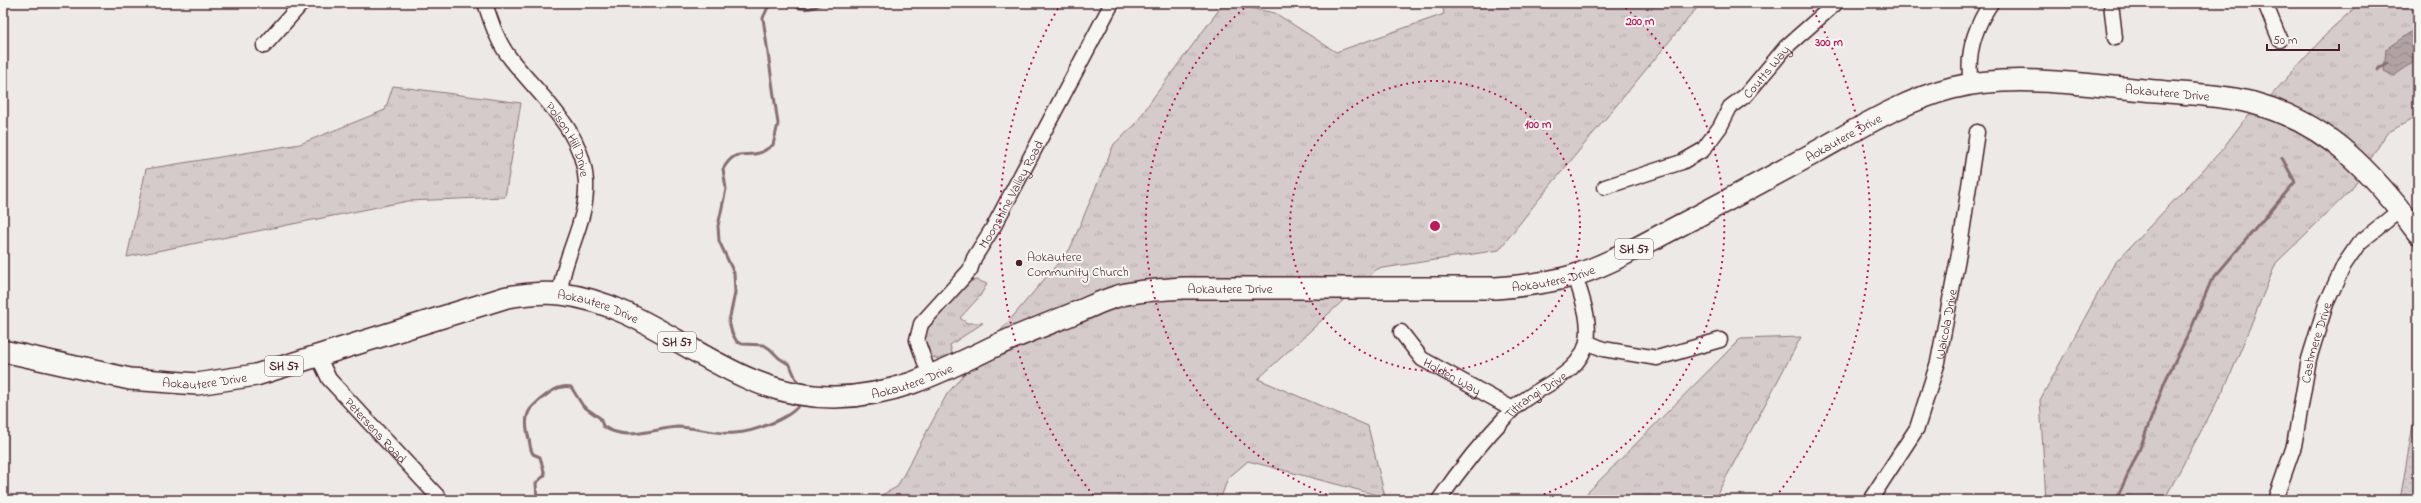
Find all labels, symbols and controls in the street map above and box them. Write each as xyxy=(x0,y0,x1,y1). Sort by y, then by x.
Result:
text: 200 m xyxy=(1625,13,1655,31)
scale bar xyxy=(2267,26,2339,52)
text: 50 m xyxy=(2273,32,2297,50)
text: 300 m xyxy=(1814,34,1844,52)
street label: Coutts Way xyxy=(1739,41,1796,103)
street label: Aokautere Drive xyxy=(2124,80,2211,107)
street label: Polson Hill Drive xyxy=(540,98,594,178)
street label: Aokautere Drive xyxy=(1802,109,1886,167)
text: 100 m xyxy=(1525,116,1552,134)
street label: Moonshine Valley Road xyxy=(974,137,1049,252)
centre of rings xyxy=(1428,219,1442,233)
road number: SH 57 xyxy=(1615,239,1653,259)
place label: Aokautere Community Church xyxy=(1027,248,1129,283)
marker: Aokautere Community Church xyxy=(1014,258,1024,268)
street label: Aokautere Drive xyxy=(1511,261,1598,298)
street label: Aokautere Drive xyxy=(1188,280,1273,299)
street label: Aokautere Drive xyxy=(556,286,642,329)
street label: Waicola Drive xyxy=(1931,287,1963,361)
street label: Cashmere Drive xyxy=(2297,300,2337,385)
road number: SH 57 xyxy=(658,332,696,352)
street label: Holden Way xyxy=(1419,354,1484,402)
road number: SH 57 xyxy=(265,356,303,376)
street label: Aokautere Drive xyxy=(870,359,956,404)
street label: Titirangi Drive xyxy=(1501,367,1572,423)
street label: Aokautere Drive xyxy=(162,368,249,395)
street label: Petersens Road xyxy=(340,394,411,469)

